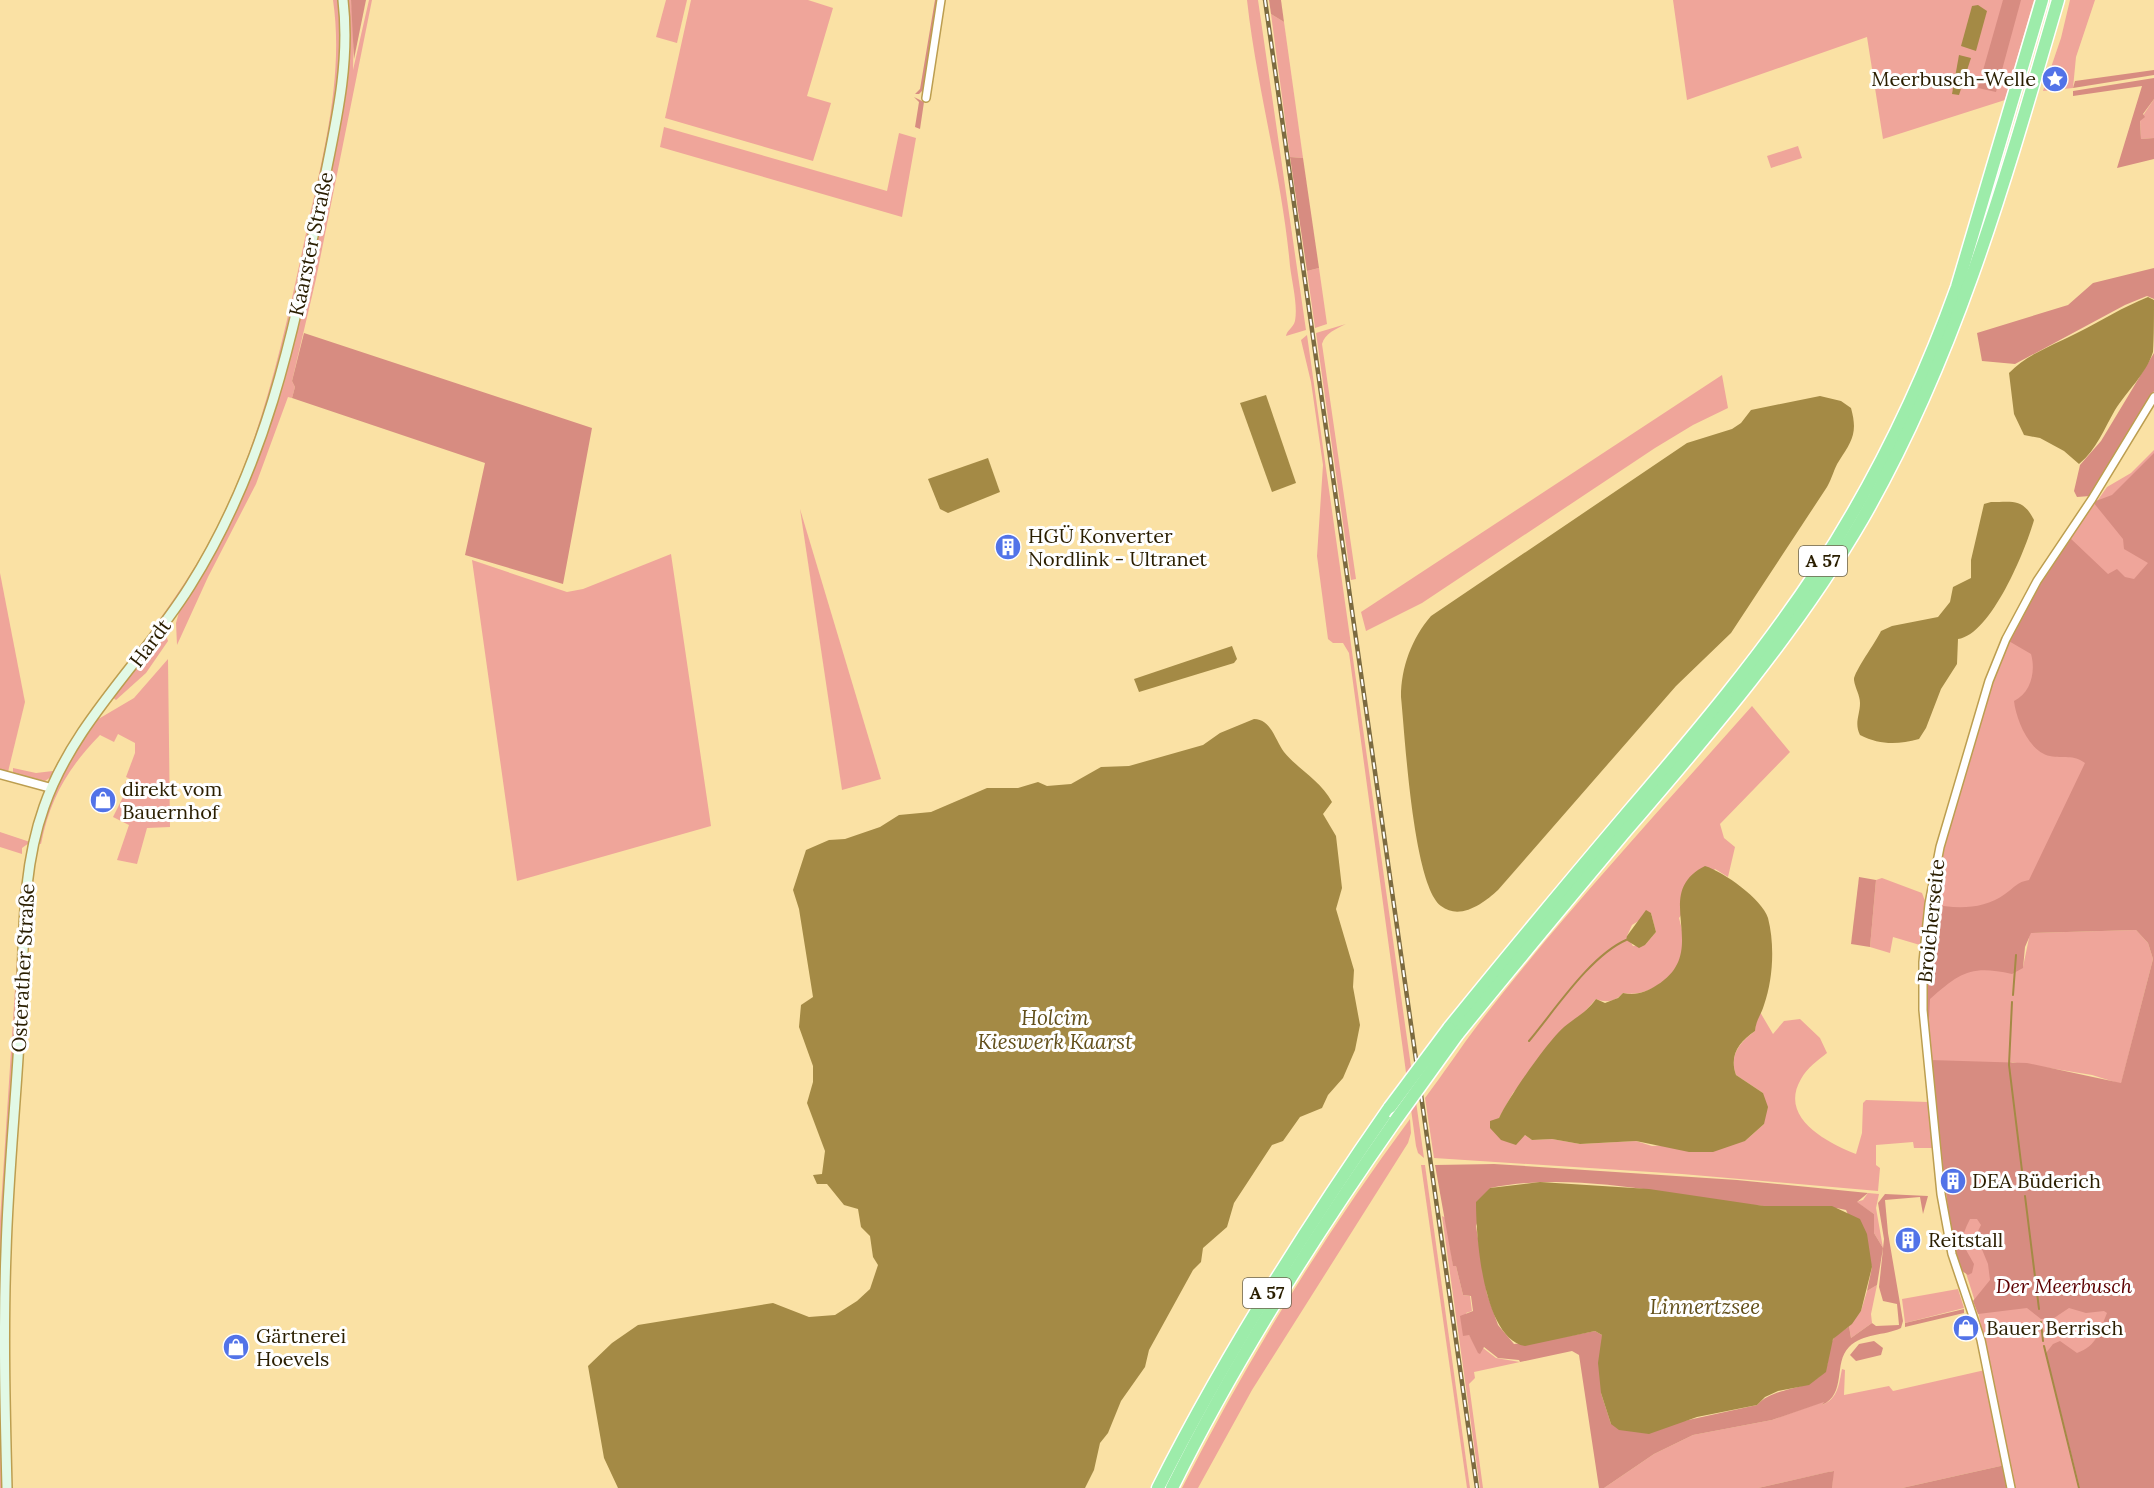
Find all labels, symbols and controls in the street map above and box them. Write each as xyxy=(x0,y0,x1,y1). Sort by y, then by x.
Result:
place icon: Meerbusch-Welle xyxy=(2040,64,2070,94)
place label: Meerbusch-Welle xyxy=(1871,66,2036,91)
street label: Kaarster Straße xyxy=(283,169,338,318)
place label: HGÜ Konverter Nordlink - Ultranet xyxy=(1028,523,1207,571)
building icon: HGÜ Konverter Nordlink - Ultranet xyxy=(993,532,1023,562)
road number: A 57 xyxy=(1799,546,1847,576)
street label: Hardt xyxy=(123,613,176,672)
place label: direkt vom Bauernhof xyxy=(122,776,222,824)
shop icon: direkt vom Bauernhof xyxy=(88,785,118,815)
street label: Broicherseite xyxy=(1912,857,1949,984)
street label: Osterather Straße xyxy=(6,883,39,1053)
water label: Holcim Kieswerk Kaarst xyxy=(977,1004,1133,1055)
building icon: DEA Büderich xyxy=(1938,1166,1968,1196)
place label: DEA Büderich xyxy=(1972,1168,2101,1193)
building icon: Reitstall xyxy=(1893,1225,1923,1255)
place label: Reitstall xyxy=(1928,1227,2003,1252)
park label: Der Meerbusch xyxy=(1996,1273,2133,1298)
road number: A 57 xyxy=(1243,1278,1291,1308)
water label: Linnertzsee xyxy=(1650,1293,1760,1320)
shop icon: Bauer Berrisch xyxy=(1951,1313,1981,1343)
place label: Bauer Berrisch xyxy=(1986,1315,2123,1340)
place label: Gärtnerei Hoevels xyxy=(256,1323,346,1371)
shop icon: Gärtnerei Hoevels xyxy=(221,1332,251,1362)

